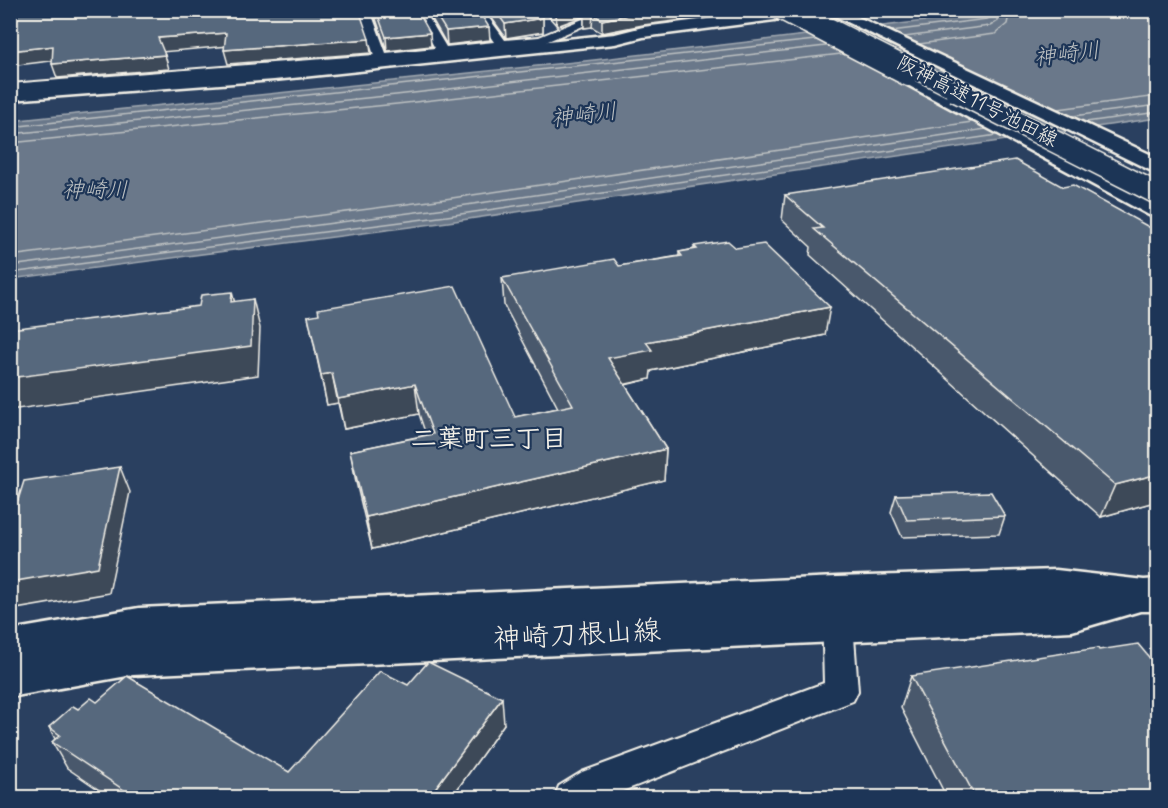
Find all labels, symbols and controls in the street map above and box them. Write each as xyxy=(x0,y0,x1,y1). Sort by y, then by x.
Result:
water label: 神崎川 xyxy=(1033,37,1101,73)
street label: 阪神高速11号池田線 xyxy=(892,50,1062,154)
water label: 神崎川 xyxy=(550,98,618,134)
water label: 神崎川 xyxy=(62,177,128,205)
district label: 二葉町三丁目 xyxy=(411,423,567,457)
street label: 神崎刀根山線 xyxy=(492,613,662,659)

